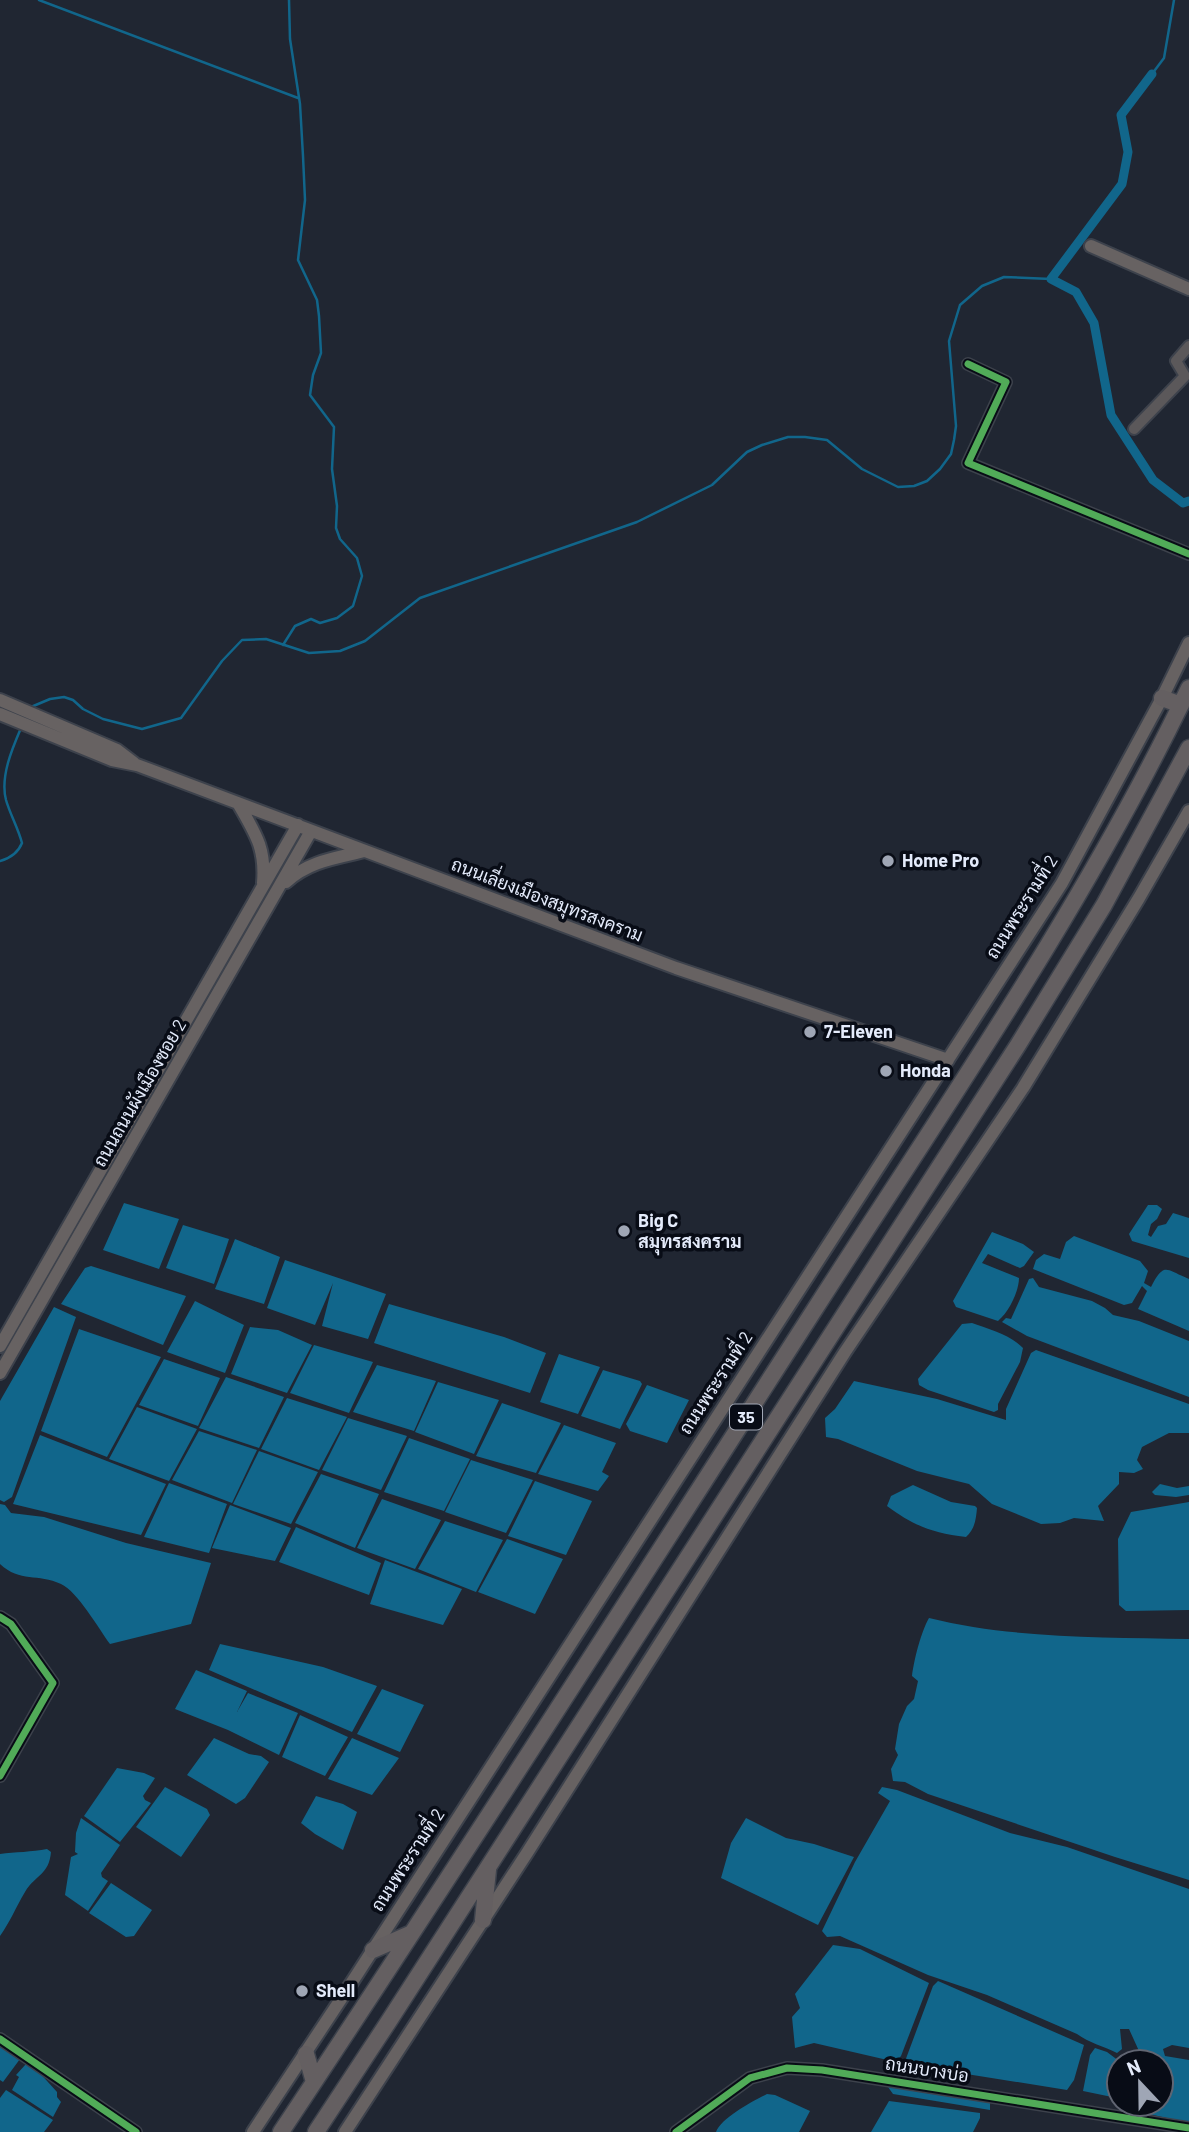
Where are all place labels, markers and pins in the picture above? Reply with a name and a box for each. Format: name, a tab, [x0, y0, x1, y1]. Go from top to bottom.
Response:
place label: Home Pro	[902, 849, 979, 871]
marker: Home Pro	[880, 853, 896, 869]
place label: 7-Eleven	[824, 1020, 893, 1042]
marker: 7-Eleven	[802, 1024, 818, 1040]
place label: Honda	[900, 1059, 951, 1081]
marker: Honda	[878, 1063, 894, 1079]
place label: Big C สมุทรสงคราม	[638, 1209, 742, 1256]
marker: Big C สมุทรสงคราม	[616, 1223, 632, 1239]
place label: Shell	[316, 1979, 355, 2001]
marker: Shell	[294, 1983, 310, 1999]

